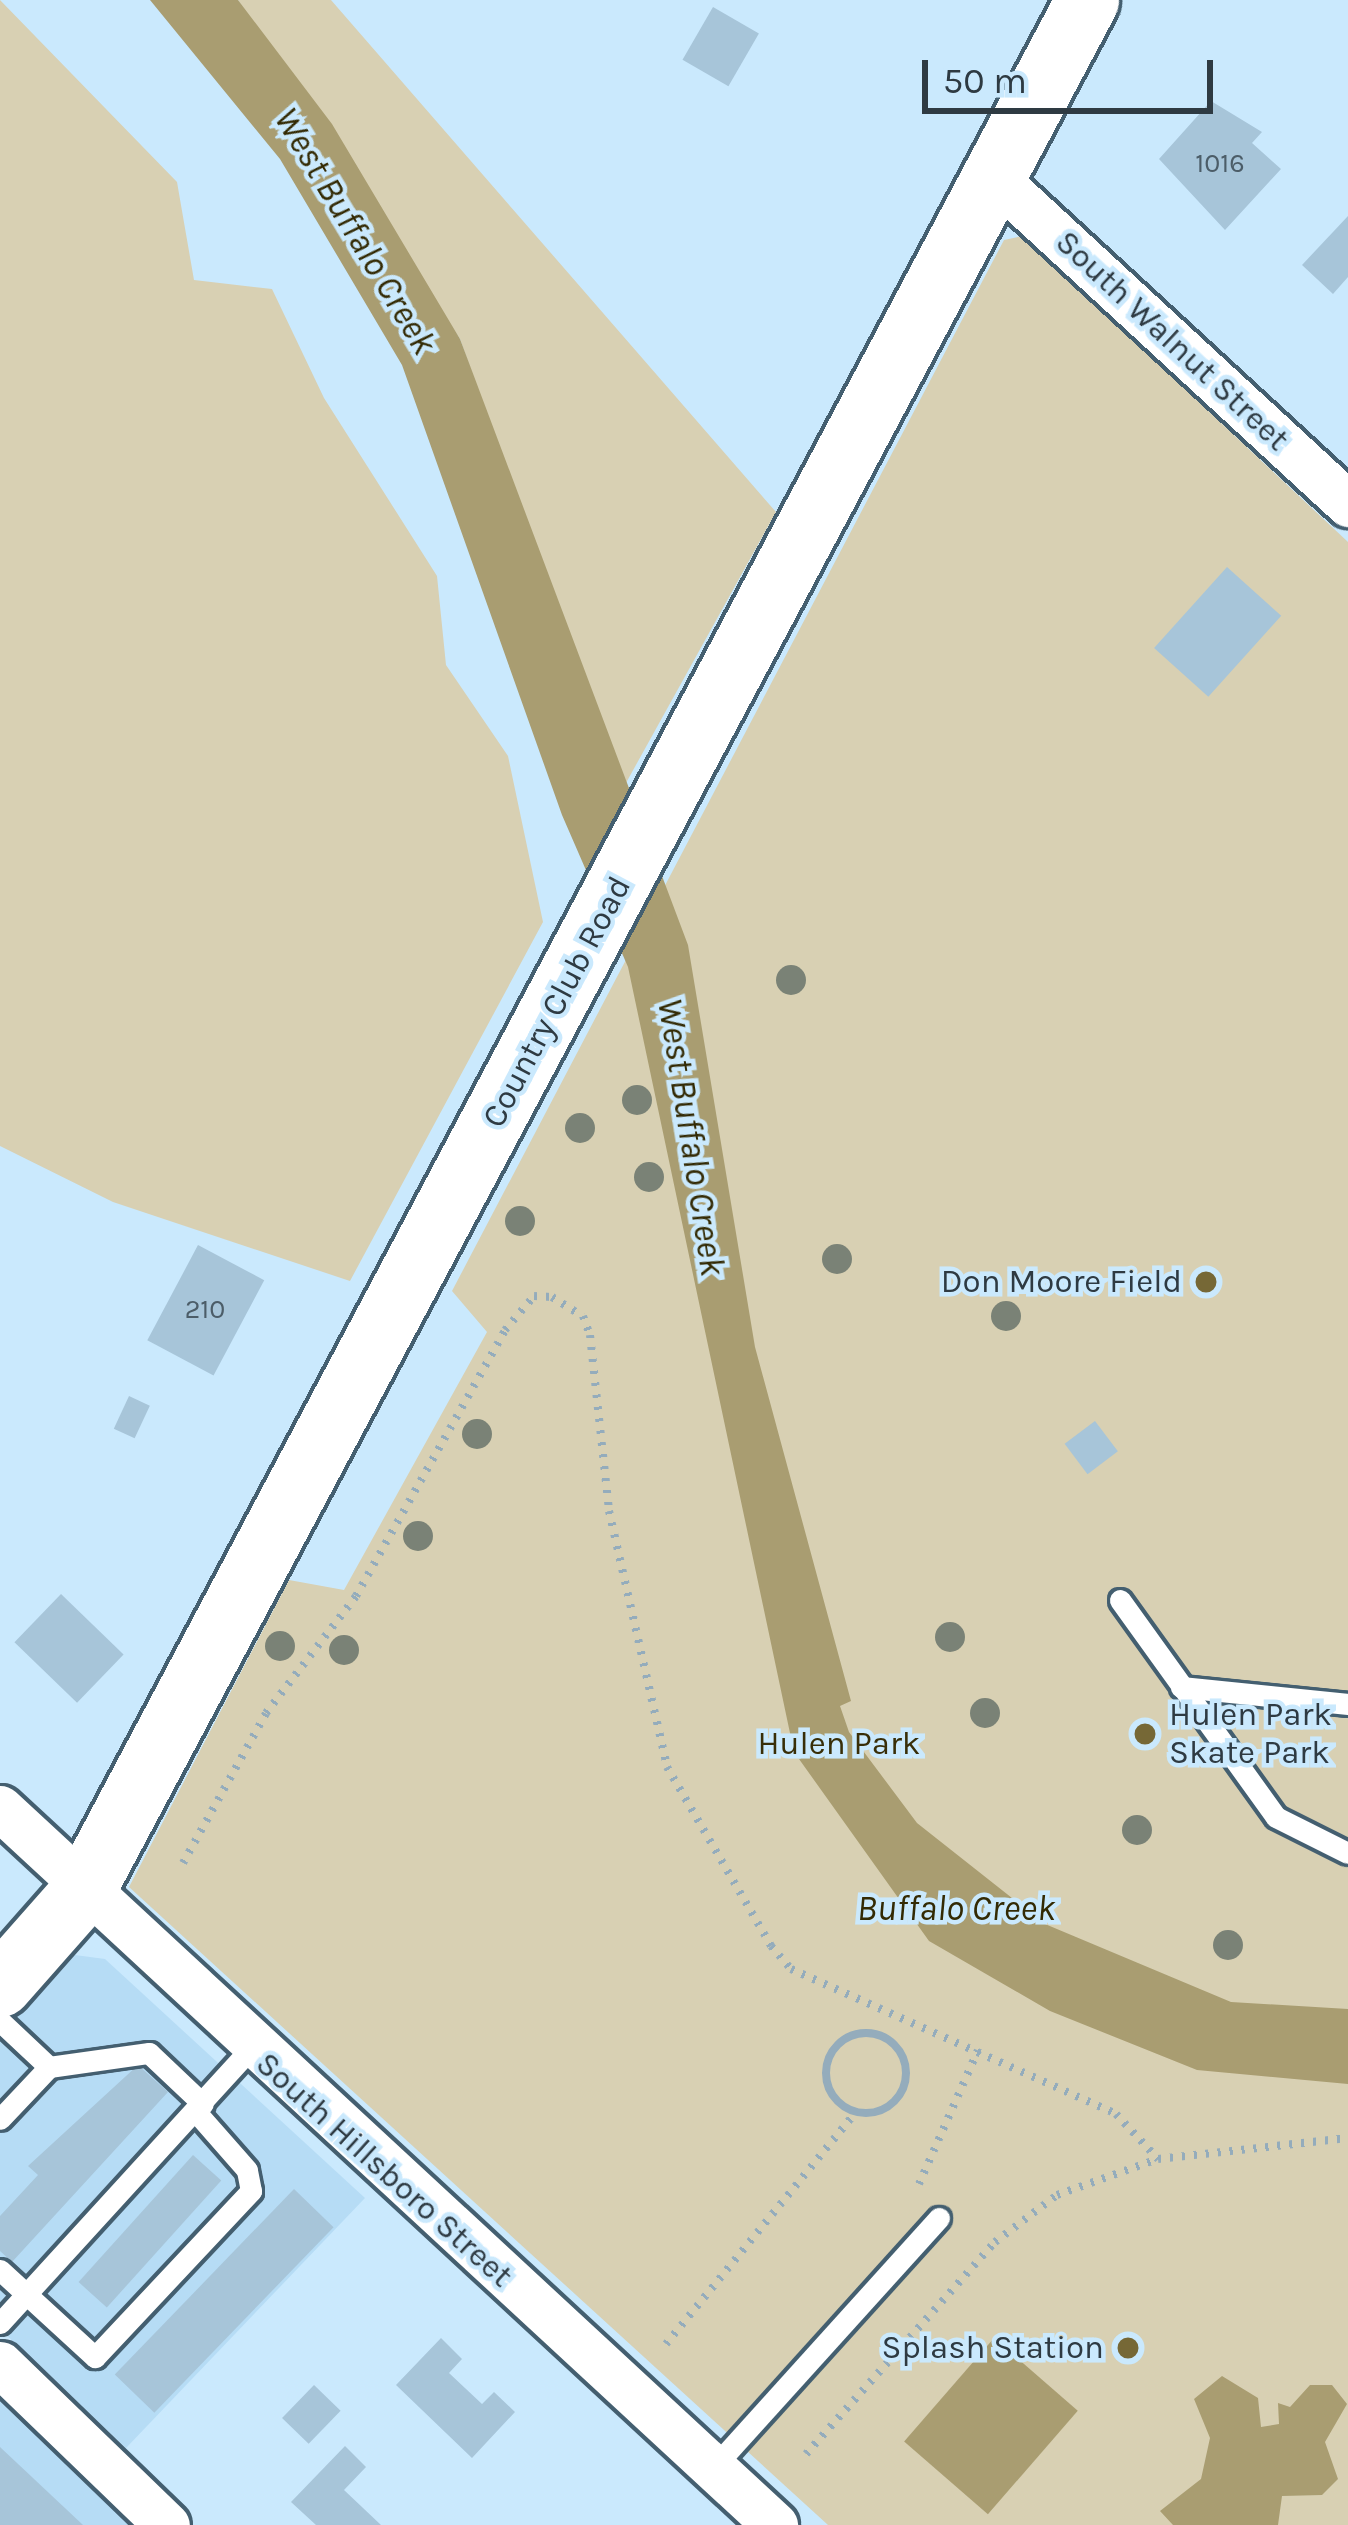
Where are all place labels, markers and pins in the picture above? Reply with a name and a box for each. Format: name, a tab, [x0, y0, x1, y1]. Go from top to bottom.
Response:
place label: Don Moore Field	[941, 1262, 1182, 1302]
marker: Don Moore Field	[1193, 1269, 1219, 1295]
place label: Hulen Park Skate Park	[1169, 1695, 1332, 1773]
marker: Hulen Park Skate Park	[1132, 1721, 1158, 1747]
place label: Splash Station	[882, 2328, 1104, 2368]
marker: Splash Station	[1115, 2335, 1141, 2361]

